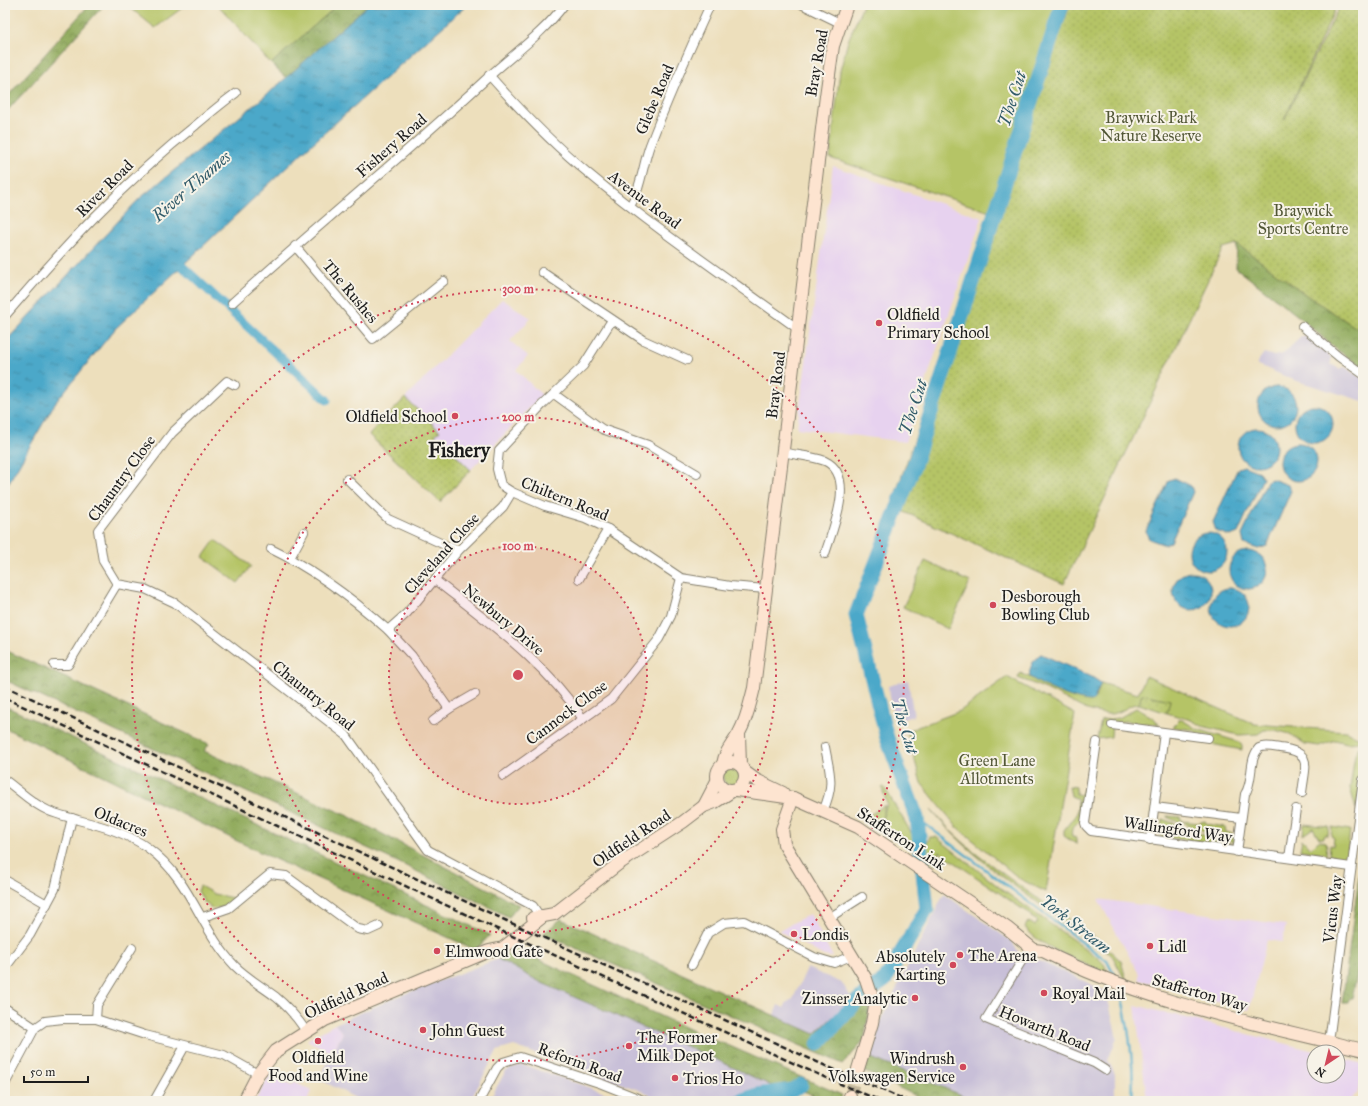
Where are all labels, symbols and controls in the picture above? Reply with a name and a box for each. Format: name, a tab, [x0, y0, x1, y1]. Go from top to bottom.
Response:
street label: Bray Road	[801, 28, 832, 98]
street label: Glebe Road	[631, 61, 678, 137]
water label: The Cut	[994, 67, 1032, 130]
park label: Braywick Park Nature Reserve	[1101, 108, 1202, 145]
street label: Fishery Road	[352, 110, 430, 181]
water label: River Thames	[147, 146, 236, 227]
street label: River Road	[72, 156, 137, 221]
street label: Avenue Road	[604, 165, 685, 233]
park label: Braywick Sports Centre	[1258, 201, 1349, 238]
street label: The Rushes	[319, 256, 383, 327]
text: 300 m	[502, 282, 535, 297]
place label: Oldfield Primary School	[887, 305, 990, 342]
marker: Oldfield Primary School	[874, 318, 884, 328]
street label: Bray Road	[762, 350, 789, 420]
water label: The Cut	[895, 375, 933, 438]
place label: Oldfield School	[345, 407, 448, 426]
text: 200 m	[502, 410, 535, 424]
marker: Oldfield School	[450, 411, 460, 421]
street label: Chauntry Close	[84, 431, 159, 525]
district label: Fishery	[428, 438, 492, 463]
street label: Chiltern Road	[518, 472, 611, 525]
street label: Cleveland Close	[400, 508, 483, 598]
text: 100 m	[502, 539, 535, 553]
street label: Newbury Drive	[459, 580, 549, 659]
place label: Desborough Bowling Club	[1001, 587, 1090, 625]
marker: Desborough Bowling Club	[988, 600, 998, 610]
street label: Chauntry Road	[269, 656, 359, 734]
centre of rings	[511, 668, 525, 682]
street label: Cannock Close	[522, 676, 611, 749]
water label: The Cut	[886, 696, 923, 758]
park label: Green Lane Allotments	[959, 751, 1036, 788]
street label: Oldacres	[91, 802, 151, 841]
street label: Stafferton Link	[854, 803, 950, 875]
street label: Oldfield Road	[589, 805, 674, 872]
street label: Wallingford Way	[1122, 812, 1234, 848]
street label: Vicus Way	[1319, 873, 1346, 945]
water label: York Stream	[1036, 890, 1116, 959]
place label: Londis	[802, 925, 849, 944]
marker: Londis	[789, 929, 799, 939]
place label: Lidl	[1158, 937, 1187, 956]
marker: Lidl	[1145, 941, 1155, 951]
place label: Elmwood Gate	[445, 942, 543, 961]
marker: Elmwood Gate	[432, 946, 442, 956]
place label: The Arena	[968, 946, 1037, 965]
place label: Absolutely Karting	[875, 947, 946, 985]
marker: The Arena	[955, 950, 965, 960]
marker: Absolutely Karting	[948, 960, 958, 970]
street label: Oldfield Road	[301, 968, 391, 1023]
street label: Stafferton Way	[1150, 970, 1250, 1015]
place label: Royal Mail	[1052, 984, 1126, 1003]
marker: Royal Mail	[1039, 988, 1049, 998]
place label: Zinsser Analytic	[802, 989, 907, 1008]
marker: Zinsser Analytic	[910, 993, 920, 1003]
street label: Howarth Road	[996, 1001, 1093, 1055]
place label: John Guest	[429, 1021, 505, 1041]
marker: John Guest	[418, 1025, 428, 1035]
place label: The Former Milk Depot	[637, 1028, 717, 1065]
marker: Oldfield Food and Wine	[313, 1036, 323, 1046]
street label: Reform Road	[535, 1038, 625, 1086]
marker: The Former Milk Depot	[624, 1041, 634, 1051]
north arrow	[1306, 1044, 1346, 1084]
place label: Oldfield Food and Wine	[268, 1048, 368, 1085]
place label: Windrush Volkswagen Service	[827, 1049, 955, 1087]
scale bar	[24, 1058, 88, 1084]
marker: Windrush Volkswagen Service	[958, 1062, 968, 1072]
text: N	[1312, 1063, 1328, 1080]
text: 50 m	[30, 1065, 55, 1079]
place label: Trios Ho	[683, 1069, 743, 1088]
marker: Trios Ho	[670, 1073, 680, 1083]

